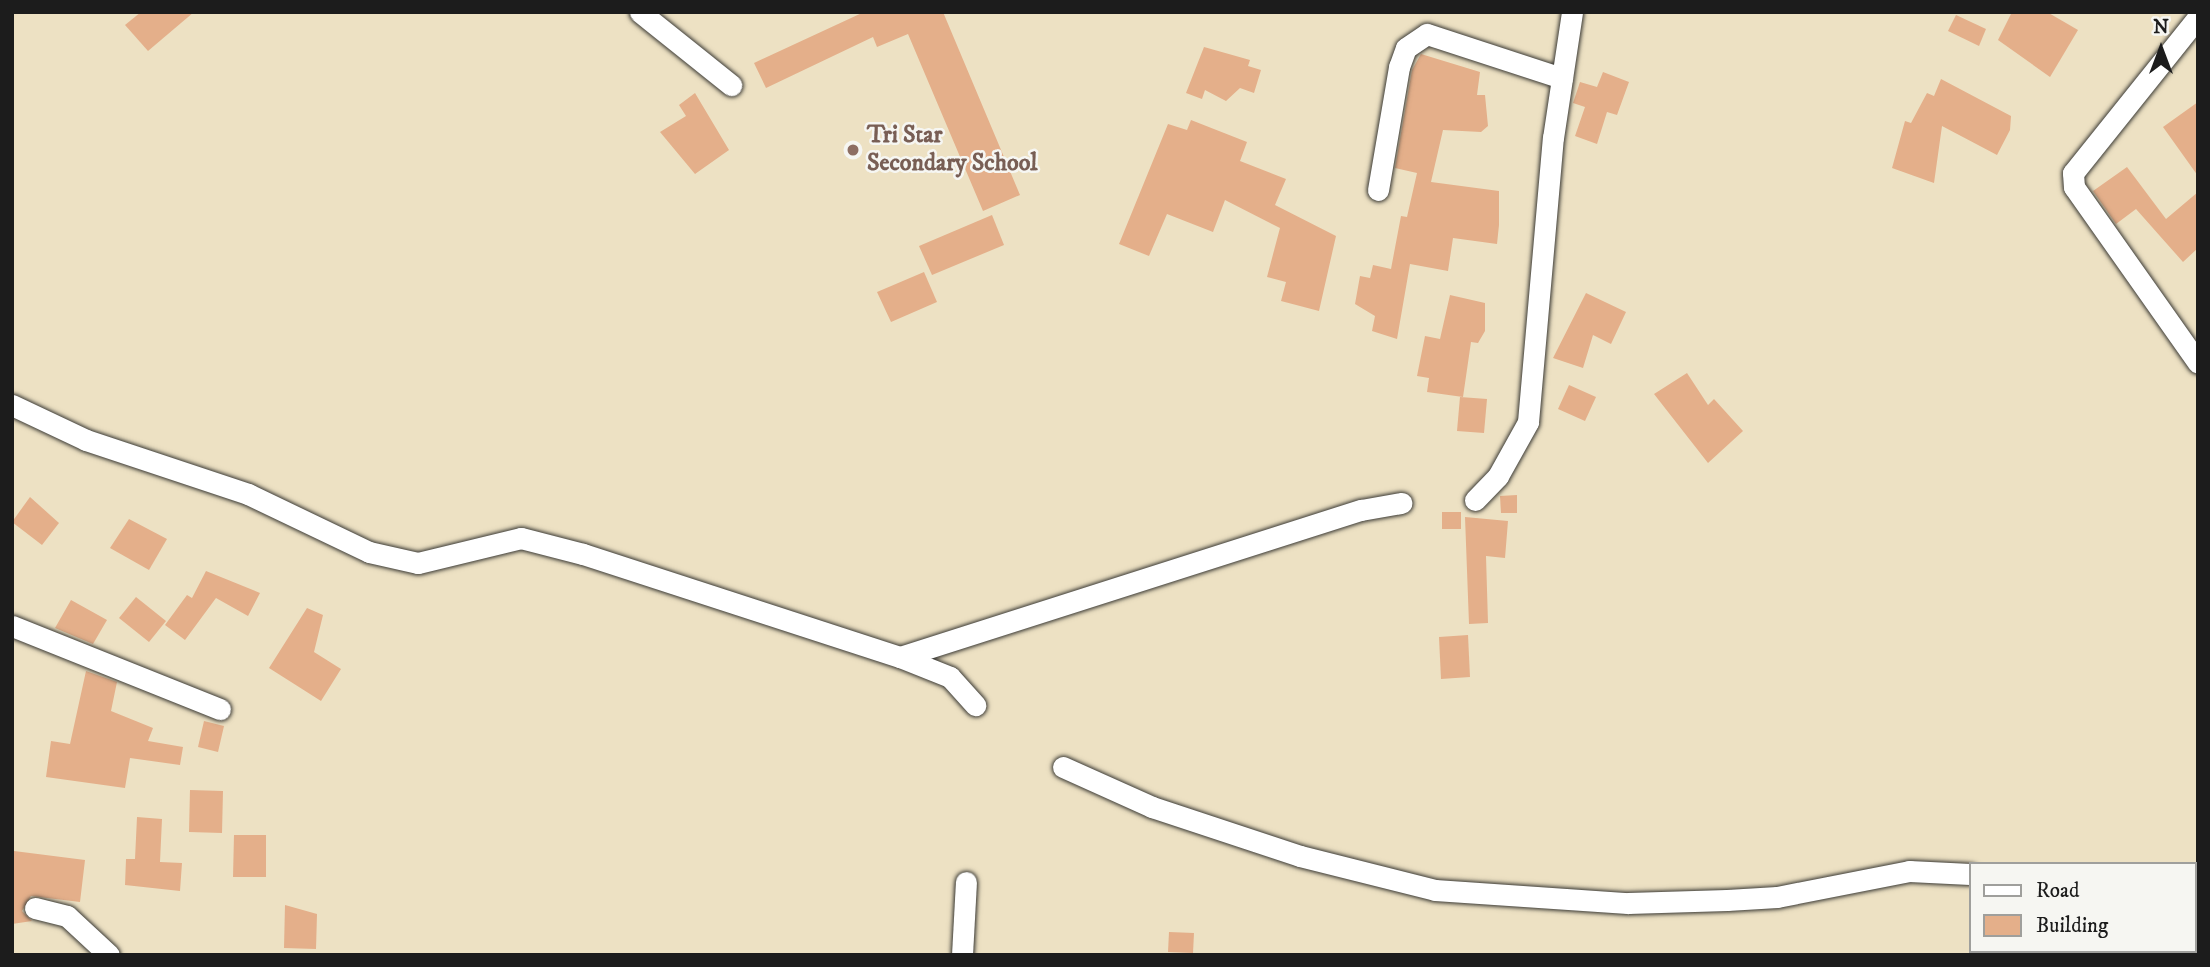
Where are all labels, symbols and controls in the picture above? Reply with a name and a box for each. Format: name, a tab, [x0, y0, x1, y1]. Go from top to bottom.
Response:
north arrow	[2126, 14, 2196, 84]
text: N	[2153, 16, 2169, 39]
place label: Tri Star Secondary School	[867, 122, 1038, 178]
marker: Tri Star Secondary School	[845, 142, 861, 158]
legend	[1968, 862, 2196, 953]
text: Road	[2036, 878, 2080, 904]
text: Building	[2036, 913, 2108, 939]

